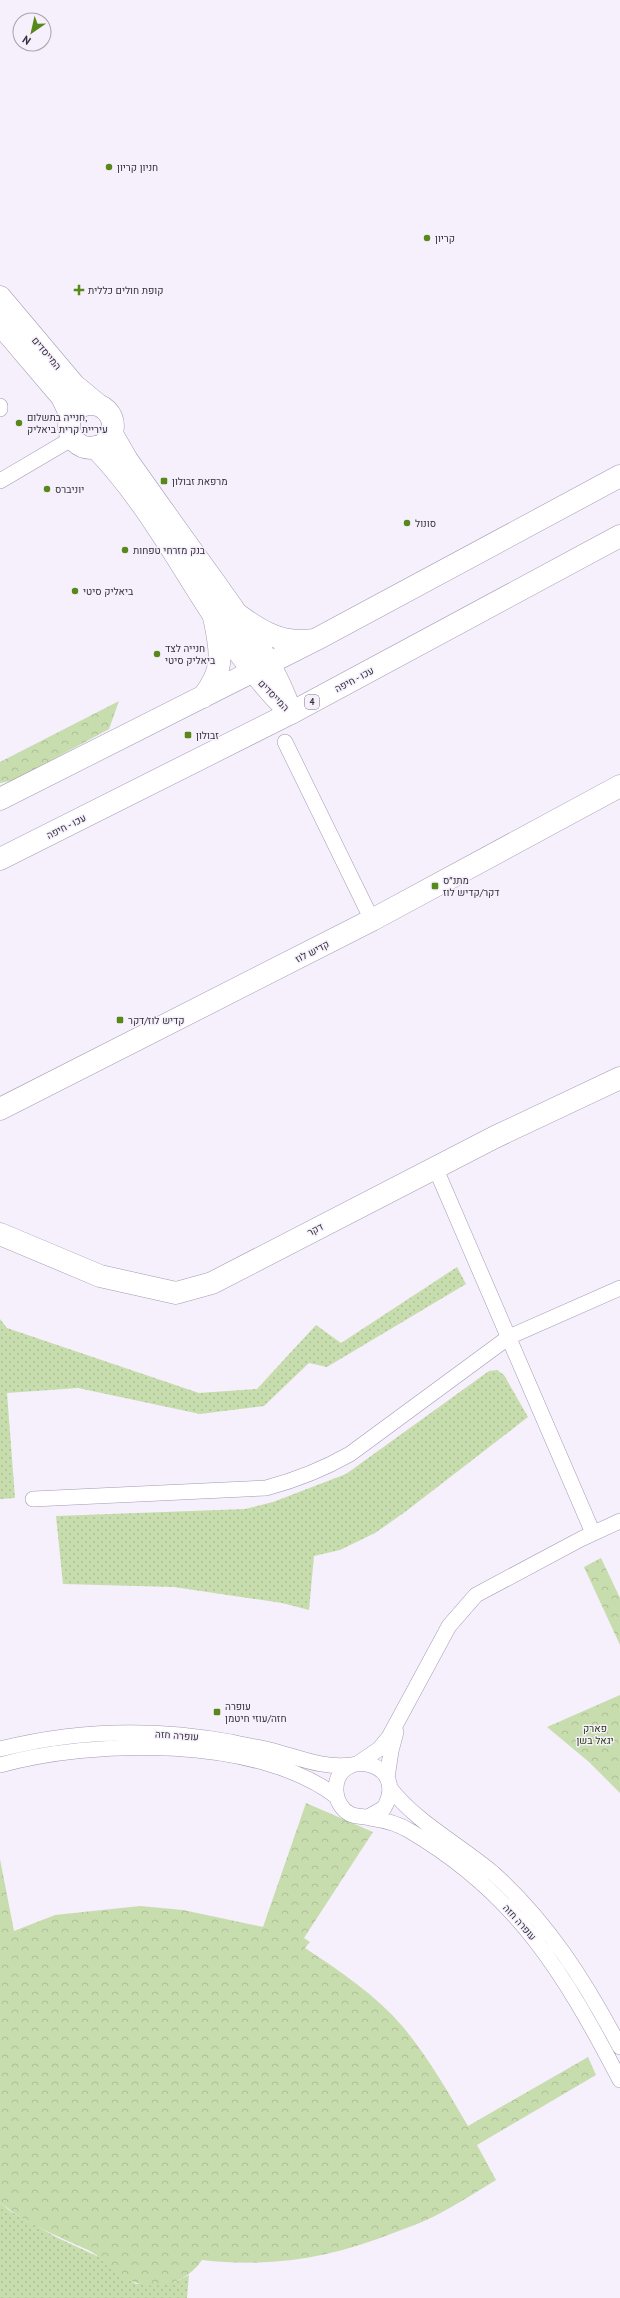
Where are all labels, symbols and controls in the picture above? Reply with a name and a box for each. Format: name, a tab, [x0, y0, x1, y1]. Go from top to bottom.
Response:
north arrow	[12, 12, 52, 52]
text: N	[19, 32, 33, 48]
place label: חניון קריון	[117, 161, 158, 174]
marker: חניון קריון	[104, 162, 114, 172]
place label: קריון	[435, 232, 455, 245]
marker: קריון	[422, 233, 432, 243]
marker: קופת חולים כללית	[73, 284, 85, 296]
place label: קופת חולים כללית	[88, 284, 163, 297]
street label: המייסדים	[29, 334, 64, 373]
place label: חנייה בתשלום, עיריית קרית ביאליק	[27, 411, 108, 436]
marker: חנייה בתשלום, עיריית קרית ביאליק	[14, 418, 24, 428]
place label: מרפאת זבולון	[172, 475, 228, 488]
marker: מרפאת זבולון	[159, 476, 169, 486]
place label: יוניברס	[55, 483, 84, 496]
marker: יוניברס	[42, 484, 52, 494]
place label: סונול	[415, 517, 436, 530]
marker: סונול	[402, 518, 412, 528]
place label: בנק מזרחי טפחות	[133, 544, 206, 557]
marker: בנק מזרחי טפחות	[120, 545, 130, 555]
place label: ביאליק סיטי	[83, 585, 134, 598]
marker: ביאליק סיטי	[70, 586, 80, 596]
place label: חנייה לצד ביאליק סיטי	[165, 642, 216, 667]
marker: חנייה לצד ביאליק סיטי	[152, 649, 162, 659]
street label: עכו - חיפה	[332, 664, 376, 695]
street label: המייסדים	[255, 677, 292, 714]
road number: 4	[305, 695, 319, 709]
place label: זבולון	[196, 729, 219, 742]
marker: זבולון	[183, 730, 193, 740]
street label: עכו - חיפה	[44, 811, 88, 842]
place label: מתנ״ס דקר/קדיש לוז	[443, 874, 500, 899]
marker: מתנ״ס דקר/קדיש לוז	[430, 881, 440, 891]
street label: קדיש לוז	[293, 937, 332, 966]
place label: קדיש לוז/דקר	[128, 1014, 185, 1027]
marker: קדיש לוז/דקר	[115, 1015, 125, 1025]
street label: דקר	[305, 1220, 326, 1239]
place label: עופרה חזה/עוזי חיטמן	[225, 1700, 286, 1725]
marker: עופרה חזה/עוזי חיטמן	[212, 1707, 222, 1717]
park label: פארק יגאל בשן	[576, 1722, 614, 1747]
street label: עופרה חזה	[155, 1727, 199, 1744]
street label: עופרה חזה	[500, 1902, 539, 1943]

